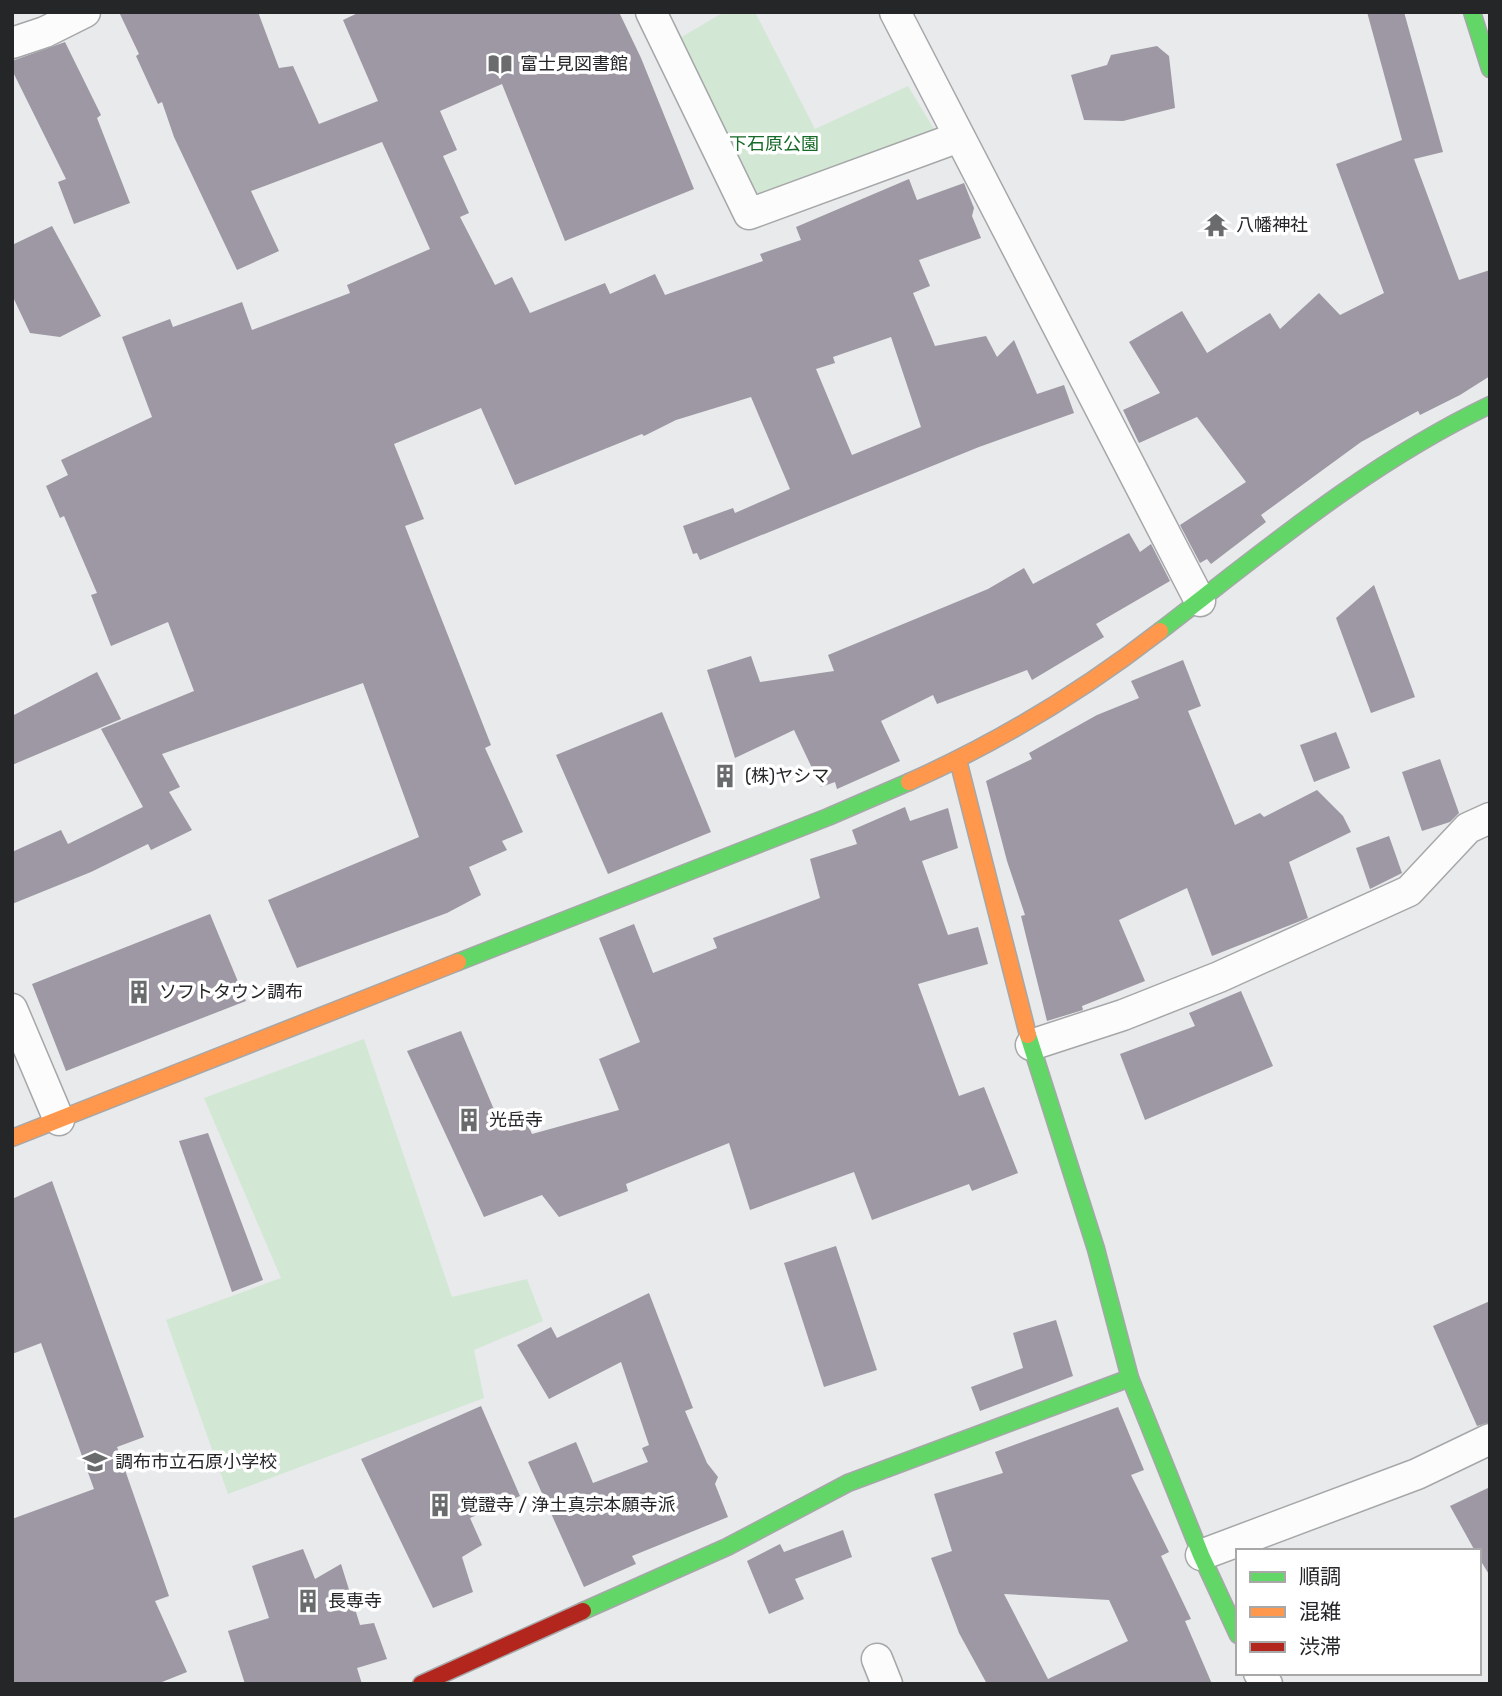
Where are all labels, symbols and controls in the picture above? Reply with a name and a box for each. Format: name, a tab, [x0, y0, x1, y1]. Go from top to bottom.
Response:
library icon: 富士見図書館	[486, 50, 514, 78]
place label: 富士見図書館	[520, 53, 628, 75]
park label: 下石原公園	[729, 133, 819, 155]
temple icon: 八幡神社	[1202, 211, 1230, 239]
place label: 八幡神社	[1236, 214, 1308, 236]
building icon: (株)ヤシマ	[711, 762, 739, 790]
place label: (株)ヤシマ	[745, 765, 829, 787]
building icon: ソフトタウン調布	[125, 978, 153, 1006]
place label: ソフトタウン調布	[159, 981, 303, 1003]
building icon: 光岳寺	[455, 1106, 483, 1134]
place label: 光岳寺	[489, 1109, 543, 1131]
school or university icon: 調布市立石原小学校	[81, 1448, 109, 1476]
place label: 調布市立石原小学校	[115, 1451, 277, 1473]
building icon: 覚證寺 / 浄土真宗本願寺派	[426, 1491, 454, 1519]
place label: 覚證寺 / 浄土真宗本願寺派	[460, 1494, 676, 1516]
legend	[1236, 1549, 1481, 1675]
text: 順調	[1299, 1564, 1341, 1589]
building icon: 長専寺	[294, 1587, 322, 1615]
place label: 長専寺	[328, 1590, 382, 1612]
text: 混雑	[1299, 1599, 1341, 1624]
text: 渋滞	[1299, 1634, 1341, 1659]

